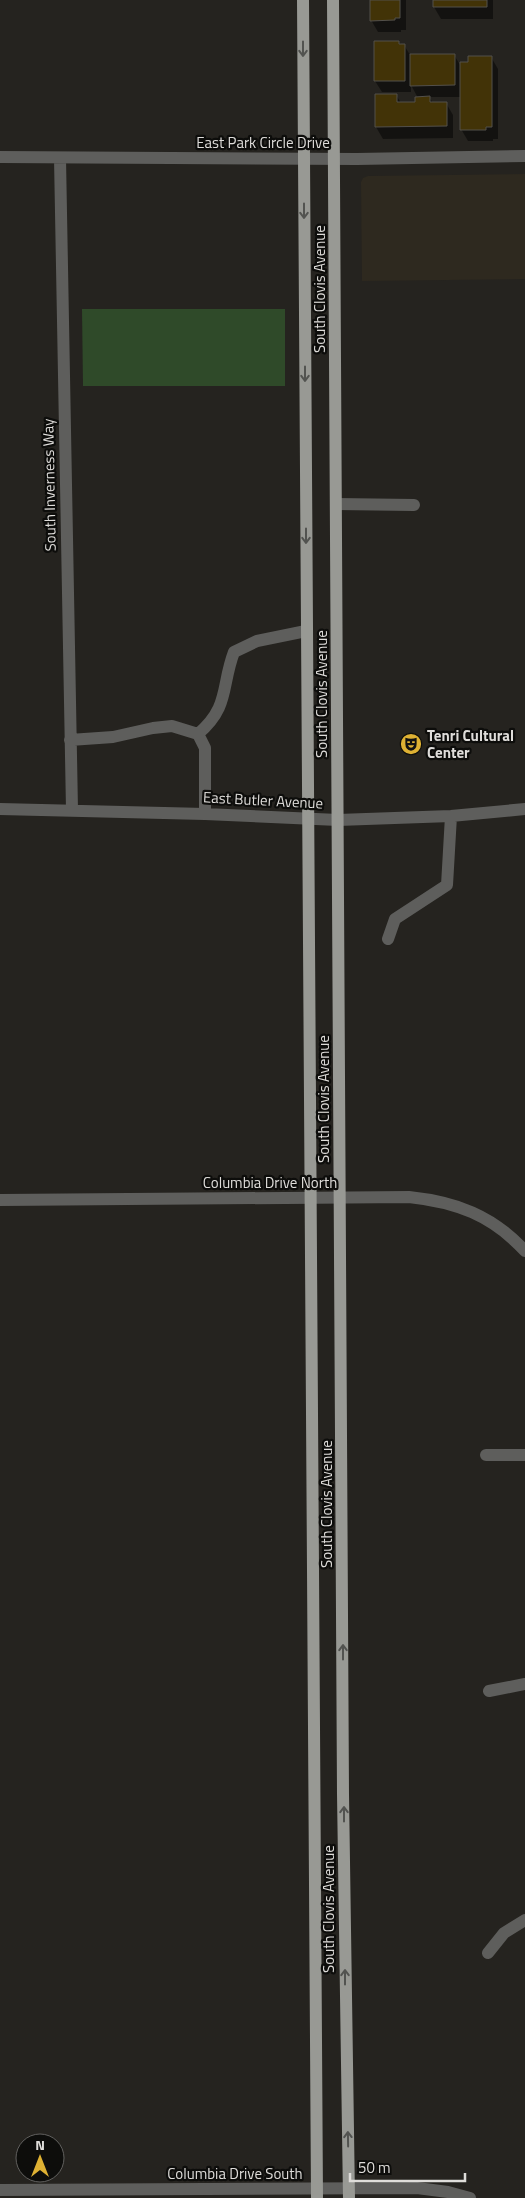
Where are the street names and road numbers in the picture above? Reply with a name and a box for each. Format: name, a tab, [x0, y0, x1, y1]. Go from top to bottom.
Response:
street label: East Park Circle Drive	[196, 131, 330, 154]
street label: South Clovis Avenue	[308, 225, 331, 353]
street label: South Inverness Way	[36, 418, 62, 552]
street label: South Clovis Avenue	[310, 630, 333, 758]
street label: East Butler Avenue	[202, 785, 324, 815]
street label: South Clovis Avenue	[312, 1035, 335, 1163]
street label: Columbia Drive North	[203, 1171, 337, 1194]
street label: South Clovis Avenue	[315, 1440, 338, 1568]
street label: South Clovis Avenue	[317, 1845, 340, 1973]
street label: Columbia Drive South	[167, 2162, 303, 2185]

